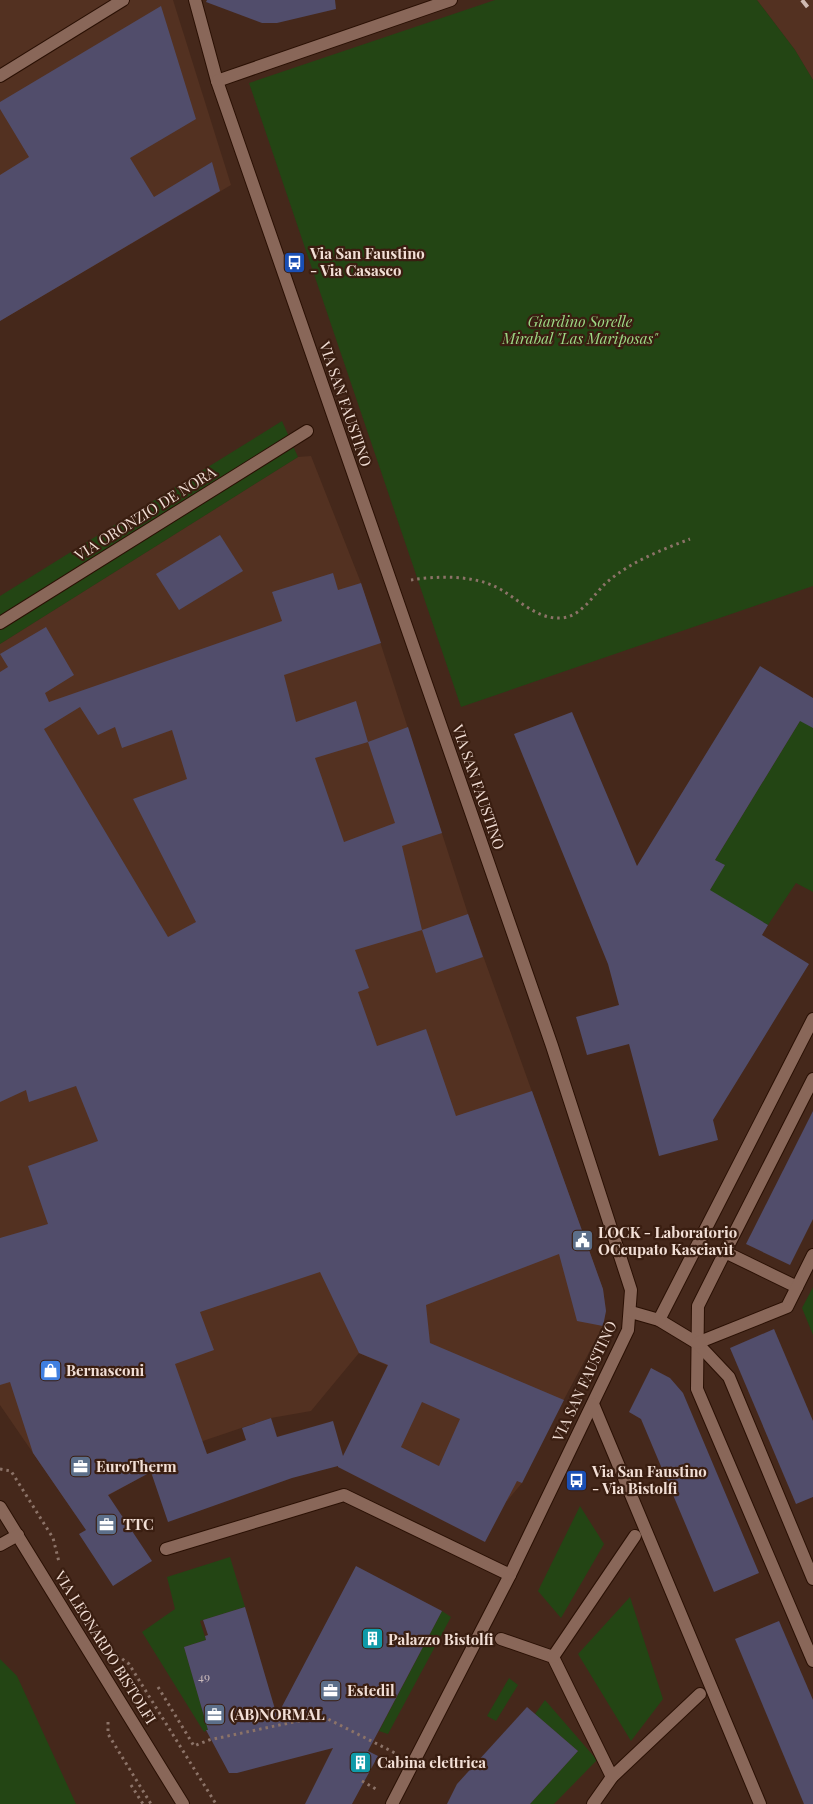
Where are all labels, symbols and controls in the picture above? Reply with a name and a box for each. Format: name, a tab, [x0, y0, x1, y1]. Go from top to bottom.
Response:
place label: Via San Faustino - Via Casasco	[309, 243, 425, 280]
bus stop icon: Via San Faustino - Via Casasco	[282, 250, 306, 274]
park label: Giardino Sorelle Mirabal "Las Mariposas"	[501, 311, 659, 348]
street label: VIA SAN FAUSTINO	[315, 338, 377, 469]
street label: VIA ORONZIO DE NORA	[70, 461, 220, 565]
street label: VIA SAN FAUSTINO	[448, 721, 510, 852]
place label: LOCK - Laboratorio OCcupato Kasciavìt	[598, 1222, 737, 1259]
public building icon: LOCK - Laboratorio OCcupato Kasciavìt	[570, 1229, 594, 1253]
street label: VIA SAN FAUSTINO	[547, 1317, 621, 1445]
shop icon: Bernasconi	[38, 1358, 62, 1382]
place label: Bernasconi	[66, 1360, 145, 1380]
office icon: EuroTherm	[68, 1454, 92, 1478]
place label: EuroTherm	[96, 1456, 177, 1476]
place label: Via San Faustino - Via Bistolfi	[591, 1461, 707, 1498]
bus stop icon: Via San Faustino - Via Bistolfi	[564, 1468, 588, 1492]
office icon: TTC	[95, 1512, 119, 1536]
place label: TTC	[123, 1514, 154, 1534]
street label: VIA LEONARDO BISTOLFI	[50, 1566, 161, 1727]
building icon: Palazzo Bistolfi	[360, 1627, 384, 1651]
place label: Palazzo Bistolfi	[388, 1629, 494, 1649]
house number: 49	[198, 1668, 210, 1684]
office icon: Estedil	[319, 1678, 343, 1702]
place label: Estedil	[347, 1680, 395, 1700]
office icon: (AB)NORMAL	[202, 1702, 226, 1726]
place label: (AB)NORMAL	[230, 1704, 325, 1724]
building icon: Cabina elettrica	[349, 1750, 373, 1774]
place label: Cabina elettrica	[377, 1752, 486, 1772]

